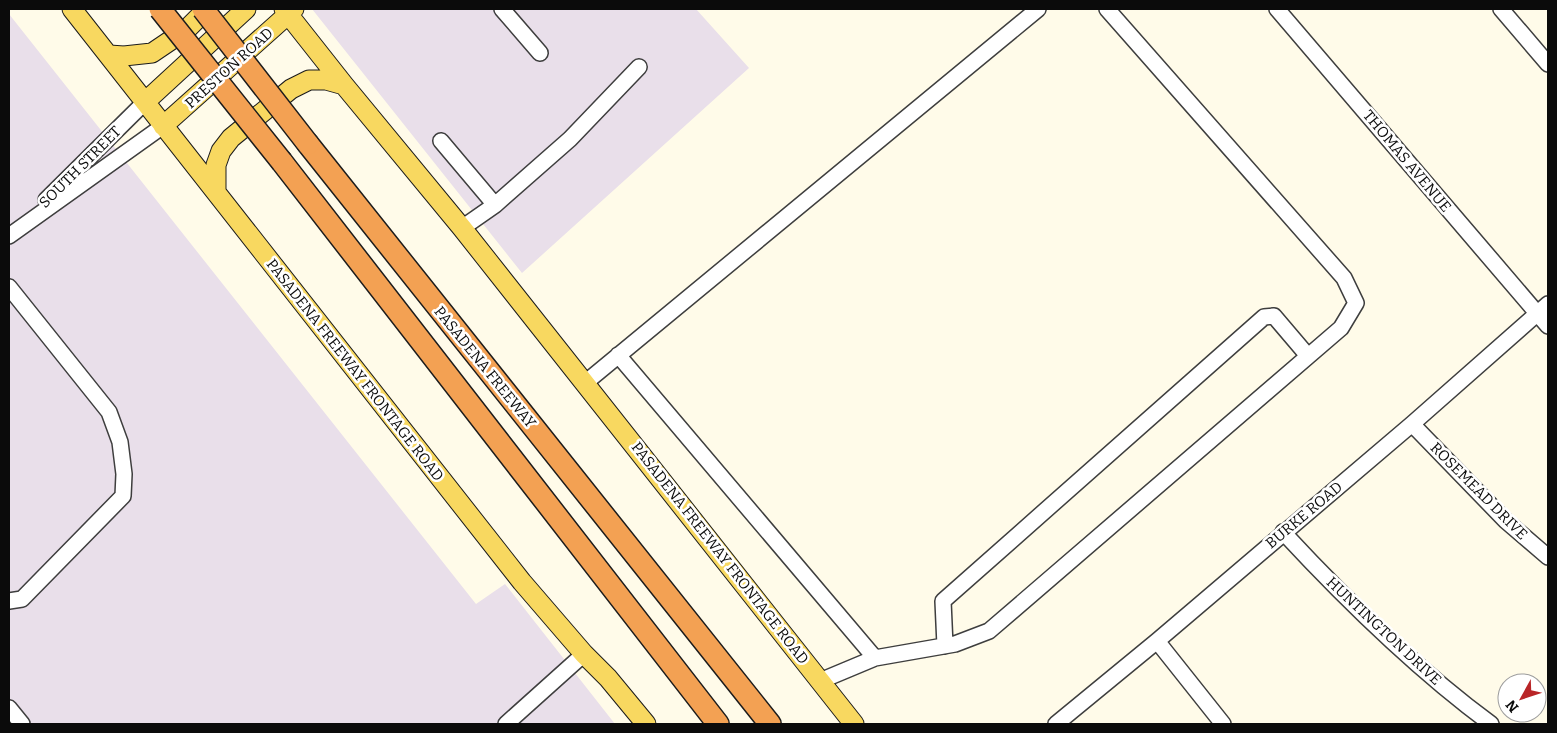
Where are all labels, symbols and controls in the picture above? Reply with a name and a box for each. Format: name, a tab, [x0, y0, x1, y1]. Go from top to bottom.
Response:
street label: PRESTON ROAD	[181, 24, 277, 112]
street label: THOMAS AVENUE	[1359, 106, 1455, 216]
street label: SOUTH STREET	[35, 122, 125, 212]
street label: PASADENA FREEWAY FRONTAGE ROAD	[263, 255, 447, 485]
street label: PASADENA FREEWAY	[430, 303, 540, 432]
street label: PASADENA FREEWAY FRONTAGE ROAD	[628, 438, 812, 668]
street label: ROSEMEAD DRIVE	[1427, 439, 1531, 543]
street label: BURKE ROAD	[1262, 478, 1346, 552]
street label: HUNTINGTON DRIVE	[1323, 573, 1445, 689]
north arrow	[1497, 673, 1547, 723]
text: N	[1502, 696, 1522, 716]

